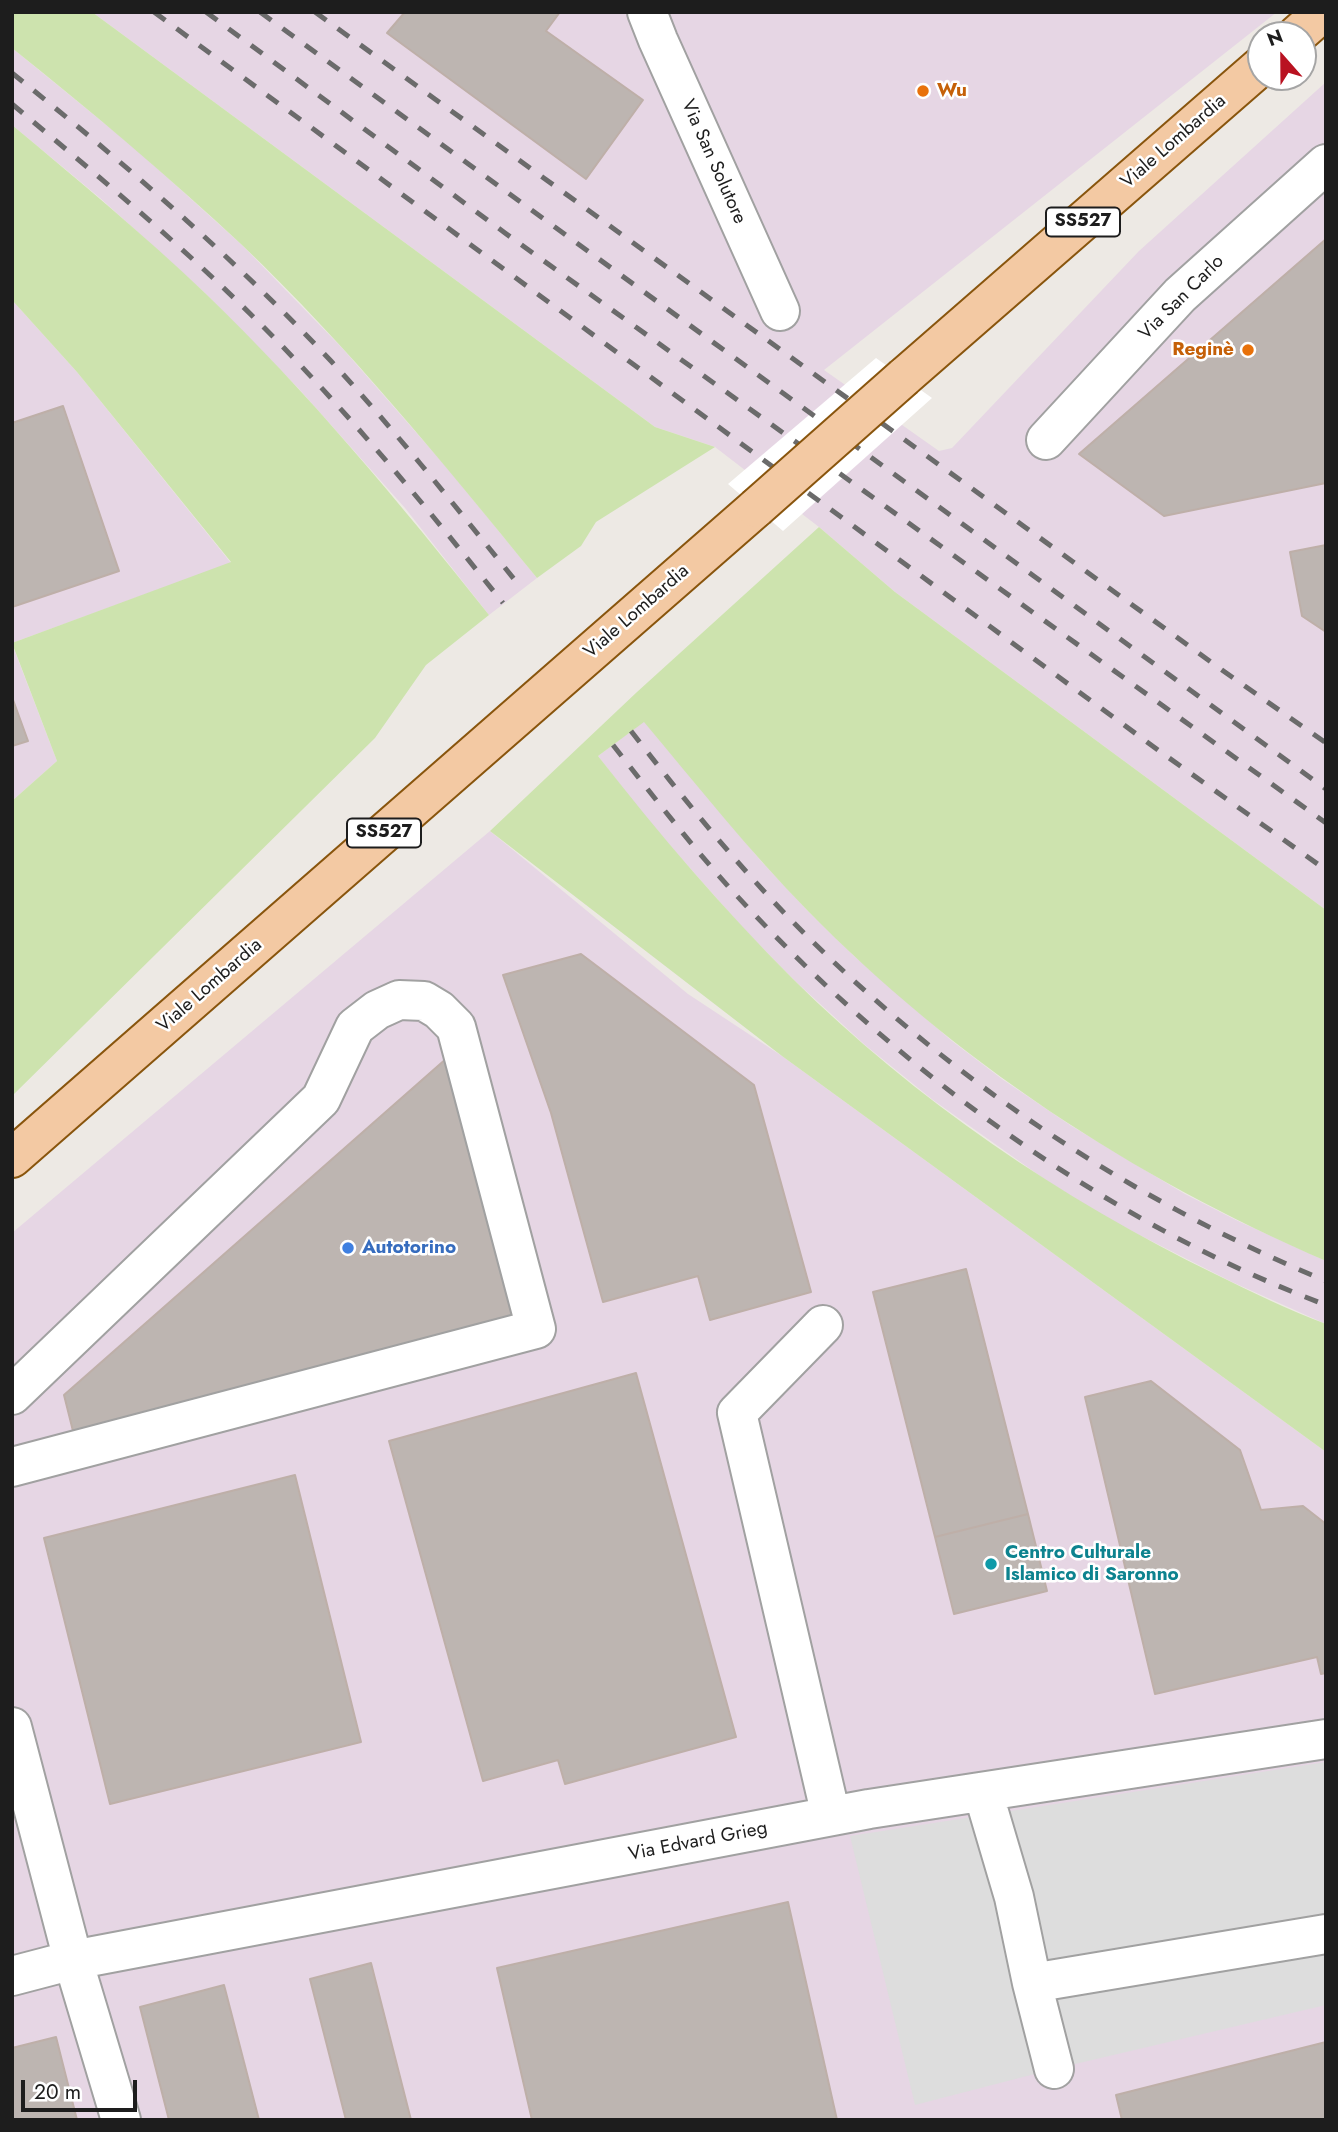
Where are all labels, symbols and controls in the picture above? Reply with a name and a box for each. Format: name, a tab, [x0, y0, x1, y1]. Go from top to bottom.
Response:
north arrow	[1247, 21, 1317, 91]
text: N	[1263, 22, 1287, 53]
place label: Wu	[937, 80, 967, 102]
marker: Wu	[915, 83, 931, 99]
street label: Viale Lombardia	[1117, 90, 1231, 194]
street label: Via San Solutore	[675, 96, 751, 228]
road number: SS527	[1046, 208, 1120, 236]
street label: Via San Carlo	[1135, 251, 1229, 345]
place label: Reginè	[1172, 339, 1234, 361]
marker: Reginè	[1240, 342, 1256, 358]
street label: Viale Lombardia	[580, 560, 694, 664]
road number: SS527	[347, 818, 421, 848]
street label: Viale Lombardia	[153, 934, 267, 1038]
place label: Autotorino	[362, 1237, 456, 1259]
marker: Autotorino	[340, 1240, 356, 1256]
place label: Centro Culturale Islamico di Saronno	[1005, 1542, 1179, 1586]
marker: Centro Culturale Islamico di Saronno	[983, 1556, 999, 1572]
street label: Via Edvard Grieg	[627, 1817, 769, 1867]
scale bar	[24, 2066, 140, 2110]
text: 20 m	[34, 2077, 81, 2107]

